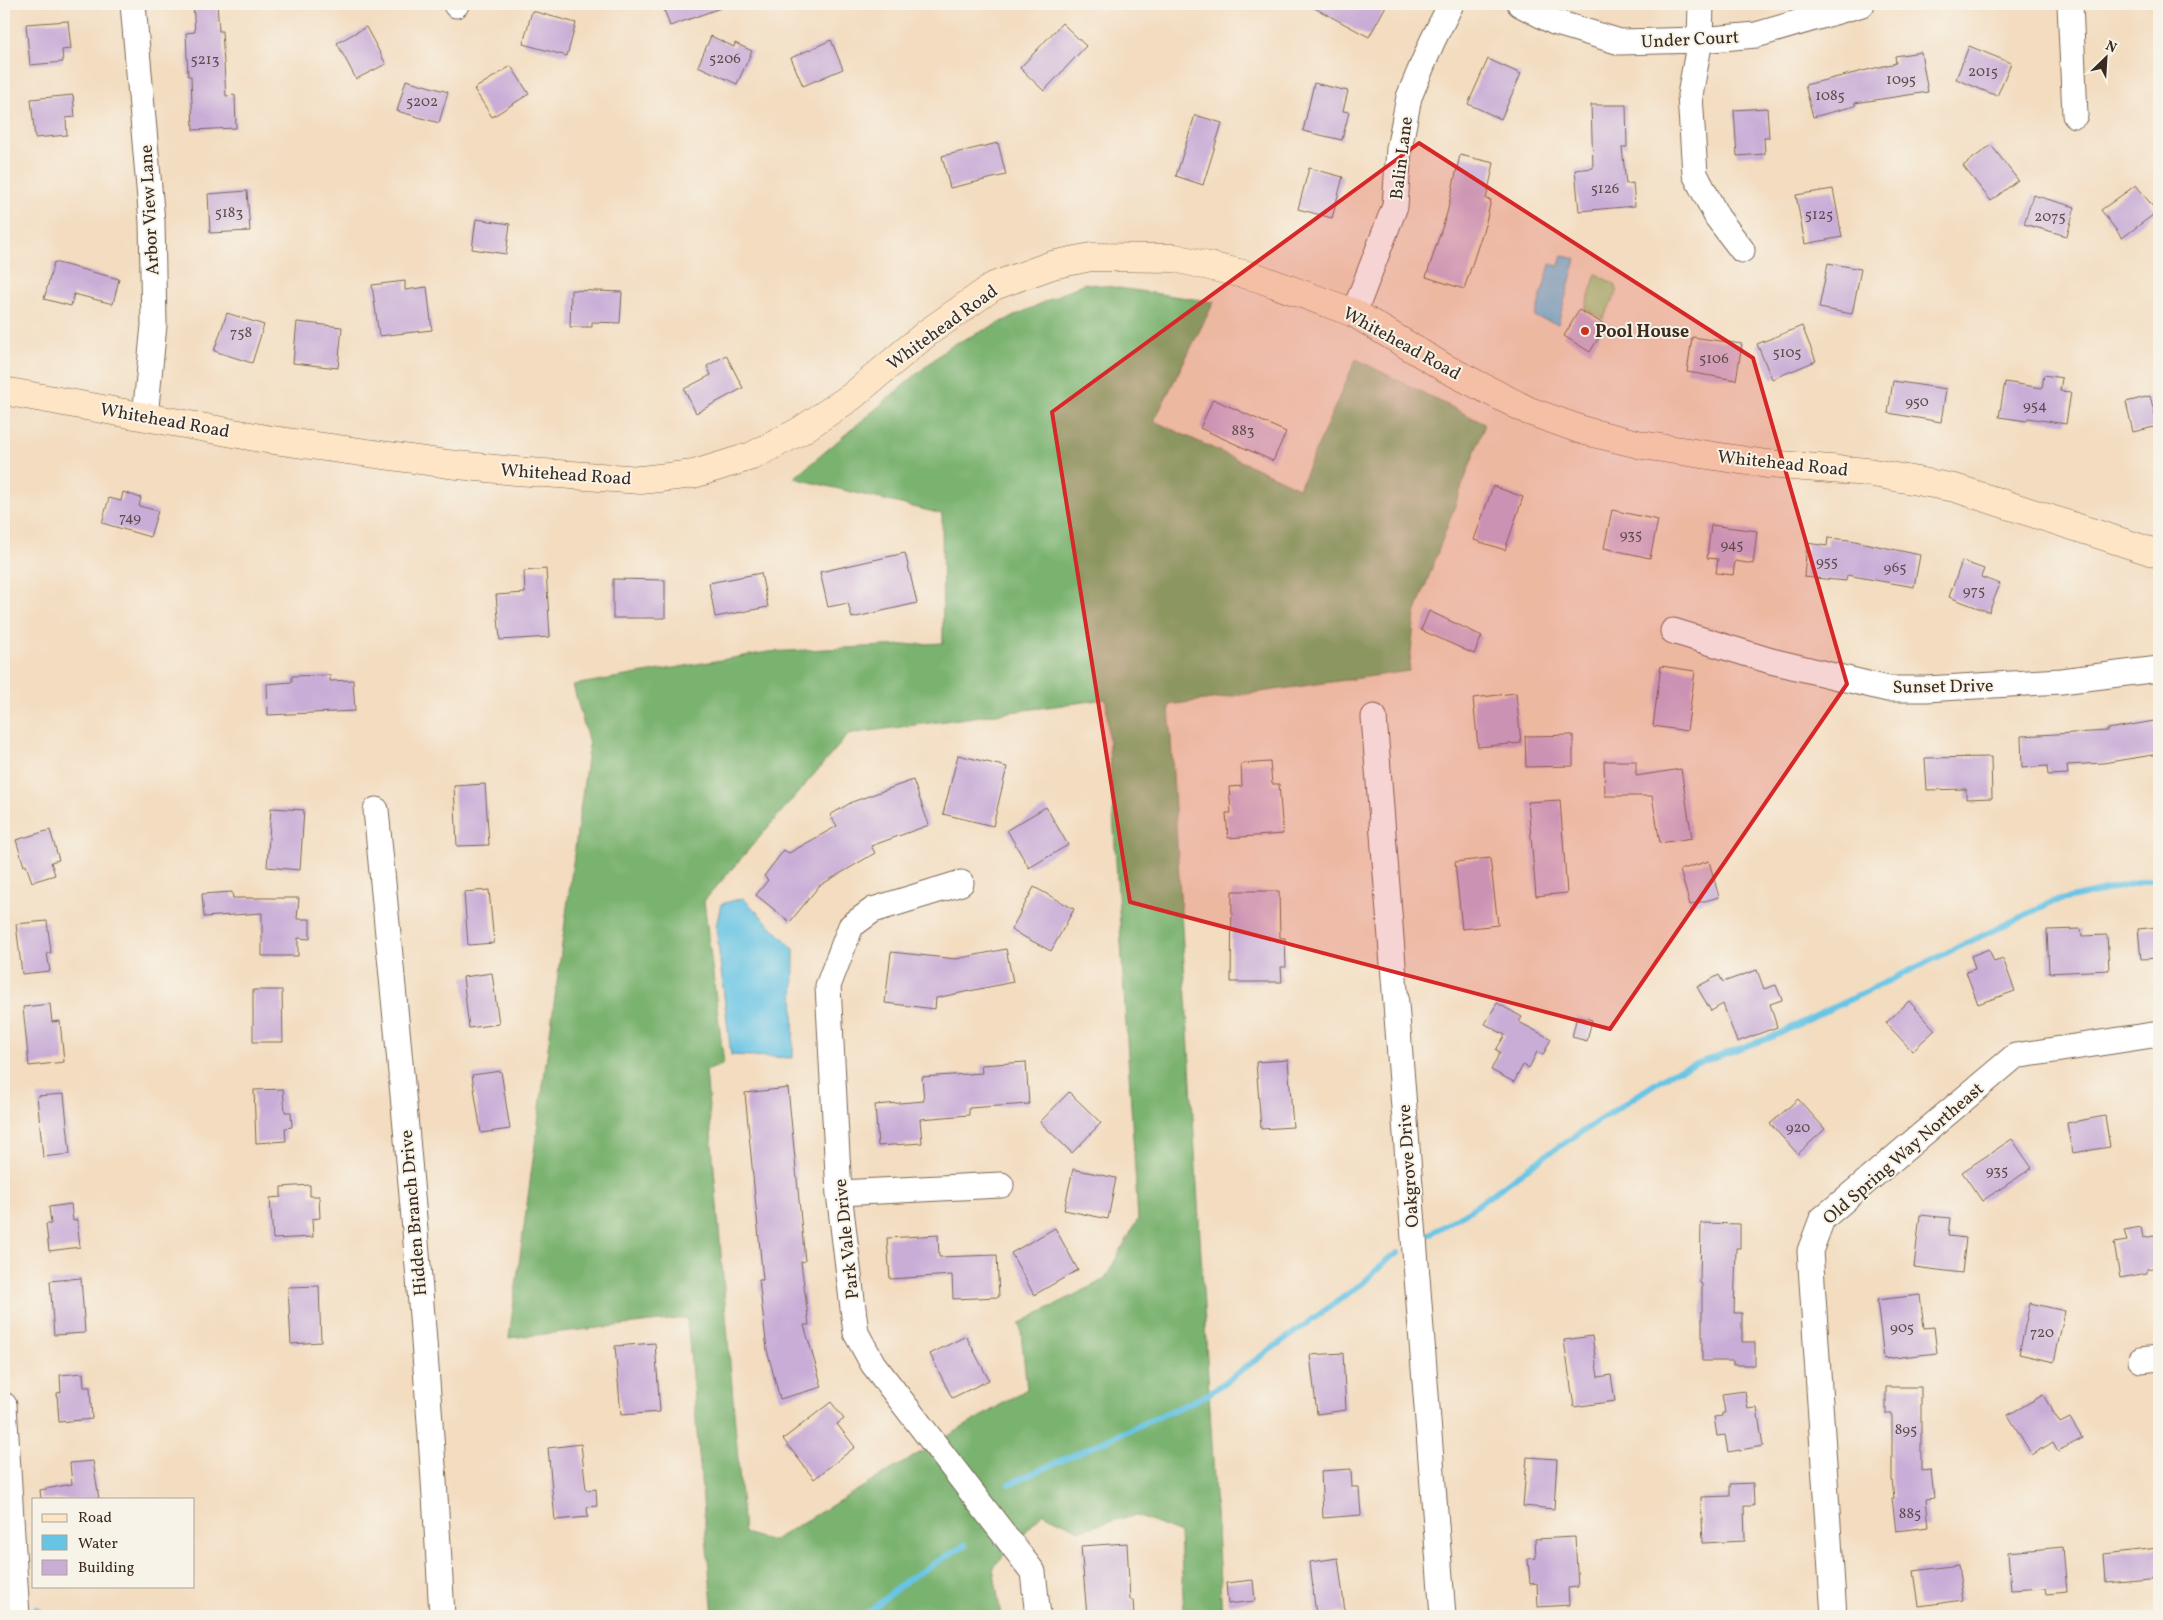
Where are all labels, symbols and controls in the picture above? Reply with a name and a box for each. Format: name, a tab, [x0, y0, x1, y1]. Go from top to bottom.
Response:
street label: Under Court	[1640, 25, 1740, 56]
north arrow	[2080, 32, 2130, 82]
text: N	[2102, 37, 2119, 58]
house number: 5206	[709, 49, 741, 70]
house number: 5213	[191, 50, 219, 71]
house number: 2015	[1968, 62, 1998, 83]
house number: 1095	[1886, 70, 1916, 91]
house number: 1085	[1815, 86, 1845, 107]
house number: 5202	[406, 92, 438, 113]
street label: Balin Lane	[1385, 115, 1420, 201]
street label: Arbor View Lane	[135, 144, 166, 276]
house number: 5126	[1591, 179, 1619, 200]
house number: 5183	[215, 203, 243, 224]
house number: 5125	[1805, 205, 1833, 226]
house number: 2075	[2034, 207, 2066, 228]
street label: Whitehead Road	[882, 280, 1003, 377]
street label: Whitehead Road	[1338, 302, 1465, 387]
place label: Pool House	[1595, 320, 1689, 345]
house number: 758	[230, 323, 252, 344]
marker: Pool House	[1579, 325, 1591, 337]
house number: 5105	[1772, 343, 1802, 364]
house number: 5106	[1699, 349, 1729, 370]
house number: 950	[1905, 392, 1929, 413]
house number: 954	[2023, 396, 2047, 417]
street label: Whitehead Road	[98, 398, 232, 445]
house number: 883	[1232, 421, 1254, 442]
street label: Whitehead Road	[1716, 445, 1849, 484]
street label: Whitehead Road	[500, 458, 632, 493]
house number: 749	[119, 508, 141, 529]
house number: 935	[1620, 525, 1642, 546]
house number: 945	[1720, 535, 1744, 556]
house number: 955	[1816, 552, 1838, 573]
house number: 965	[1883, 558, 1907, 579]
house number: 975	[1963, 581, 1985, 602]
street label: Sunset Drive	[1892, 674, 1994, 701]
street label: Old Spring Way Northeast	[1818, 1077, 1990, 1231]
street label: Oakgrove Drive	[1393, 1103, 1426, 1228]
house number: 920	[1786, 1118, 1810, 1139]
street label: Hidden Branch Drive	[395, 1129, 434, 1297]
house number: 935	[1986, 1161, 2008, 1182]
street label: Park Vale Drive	[829, 1177, 866, 1300]
house number: 905	[1890, 1318, 1914, 1339]
house number: 720	[2030, 1323, 2054, 1344]
house number: 895	[1895, 1420, 1917, 1441]
legend	[32, 1498, 195, 1588]
house number: 885	[1899, 1504, 1921, 1525]
text: Road	[78, 1508, 112, 1529]
text: Water	[78, 1534, 118, 1555]
text: Building	[78, 1558, 135, 1579]

